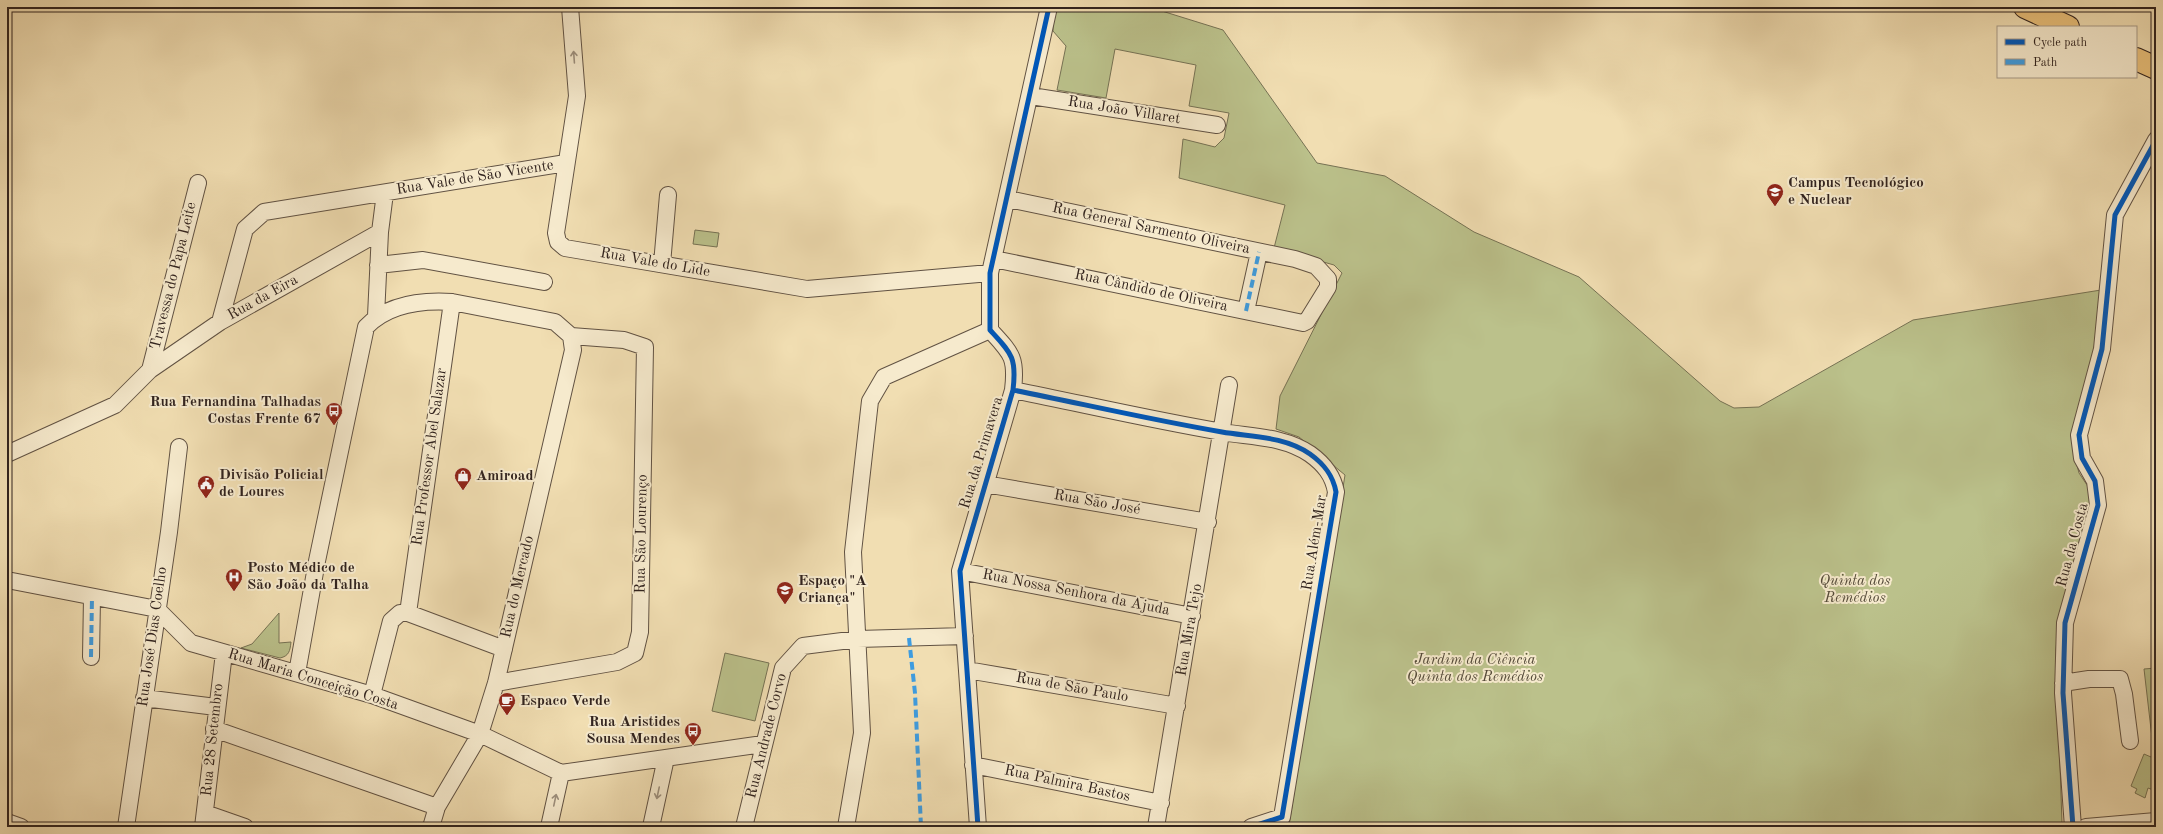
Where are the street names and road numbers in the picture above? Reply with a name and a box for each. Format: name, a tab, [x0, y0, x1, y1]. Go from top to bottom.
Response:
street label: Rua João Villaret	[1067, 95, 1181, 127]
street label: Rua Vale de São Vicente	[395, 158, 555, 198]
street label: Travessa do Papa Leite	[148, 201, 200, 351]
street label: Rua General Sarmento Oliveira	[1051, 201, 1252, 257]
street label: Rua Vale do Lide	[599, 246, 711, 280]
street label: Rua Cândido de Oliveira	[1073, 267, 1230, 315]
street label: Rua da Eira	[225, 272, 301, 323]
street label: Rua Professor Abel Salazar	[410, 367, 450, 547]
street label: Rua da Primavera	[958, 394, 1006, 511]
street label: Rua São Lourenço	[633, 474, 651, 594]
street label: Rua São José	[1053, 488, 1142, 518]
street label: Rua Além-Mar	[1300, 494, 1330, 592]
street label: Rua da Costa	[2055, 501, 2092, 589]
street label: Rua do Mercado	[499, 534, 537, 640]
street label: Rua José Dias Coelho	[136, 566, 170, 708]
street label: Rua Nossa Senhora da Ajuda	[981, 567, 1172, 619]
street label: Rua Mira Tejo	[1174, 583, 1206, 677]
street label: Rua Maria Conceição Costa	[226, 647, 401, 713]
street label: Rua de São Paulo	[1015, 671, 1129, 705]
street label: Rua Andrade Corvo	[744, 672, 790, 800]
street label: Rua 28 Setembro	[200, 683, 226, 797]
street label: Rua Palmira Bastos	[1003, 763, 1131, 805]

